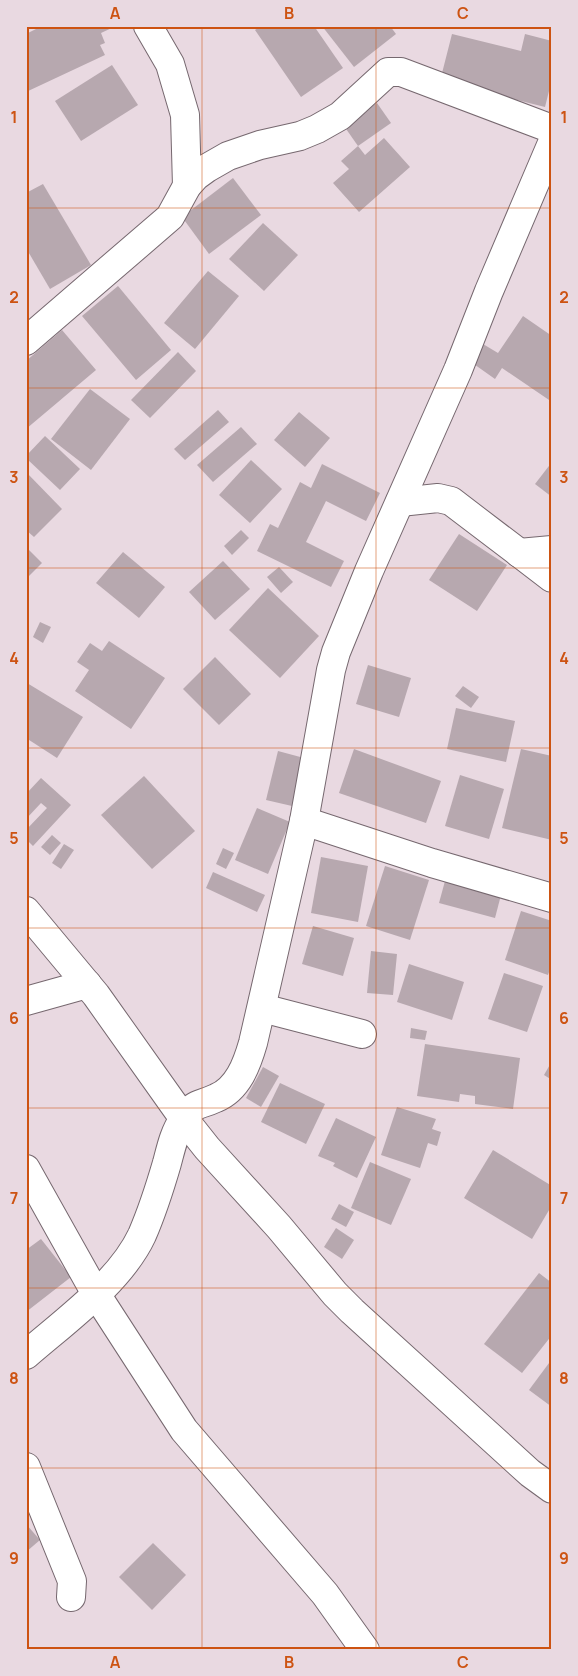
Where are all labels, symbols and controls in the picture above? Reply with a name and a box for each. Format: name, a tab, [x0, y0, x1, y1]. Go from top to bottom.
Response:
text: A	[110, 2, 121, 24]
text: B	[284, 2, 294, 24]
text: C	[457, 2, 469, 24]
text: 1	[10, 106, 18, 128]
text: 1	[560, 106, 568, 128]
text: 2	[9, 286, 19, 308]
text: 2	[559, 286, 569, 308]
text: 3	[9, 466, 19, 488]
text: 3	[559, 466, 569, 488]
text: 4	[9, 647, 19, 669]
text: 4	[559, 647, 569, 669]
text: 5	[9, 827, 19, 849]
text: 5	[559, 827, 569, 849]
text: 6	[9, 1007, 19, 1029]
text: 6	[559, 1007, 569, 1029]
text: 7	[10, 1187, 18, 1209]
text: 7	[560, 1187, 568, 1209]
text: 8	[9, 1367, 19, 1389]
text: 8	[559, 1367, 569, 1389]
text: 9	[9, 1547, 19, 1569]
text: 9	[559, 1547, 569, 1569]
text: A	[110, 1651, 121, 1673]
text: B	[284, 1651, 294, 1673]
text: C	[457, 1651, 469, 1673]

